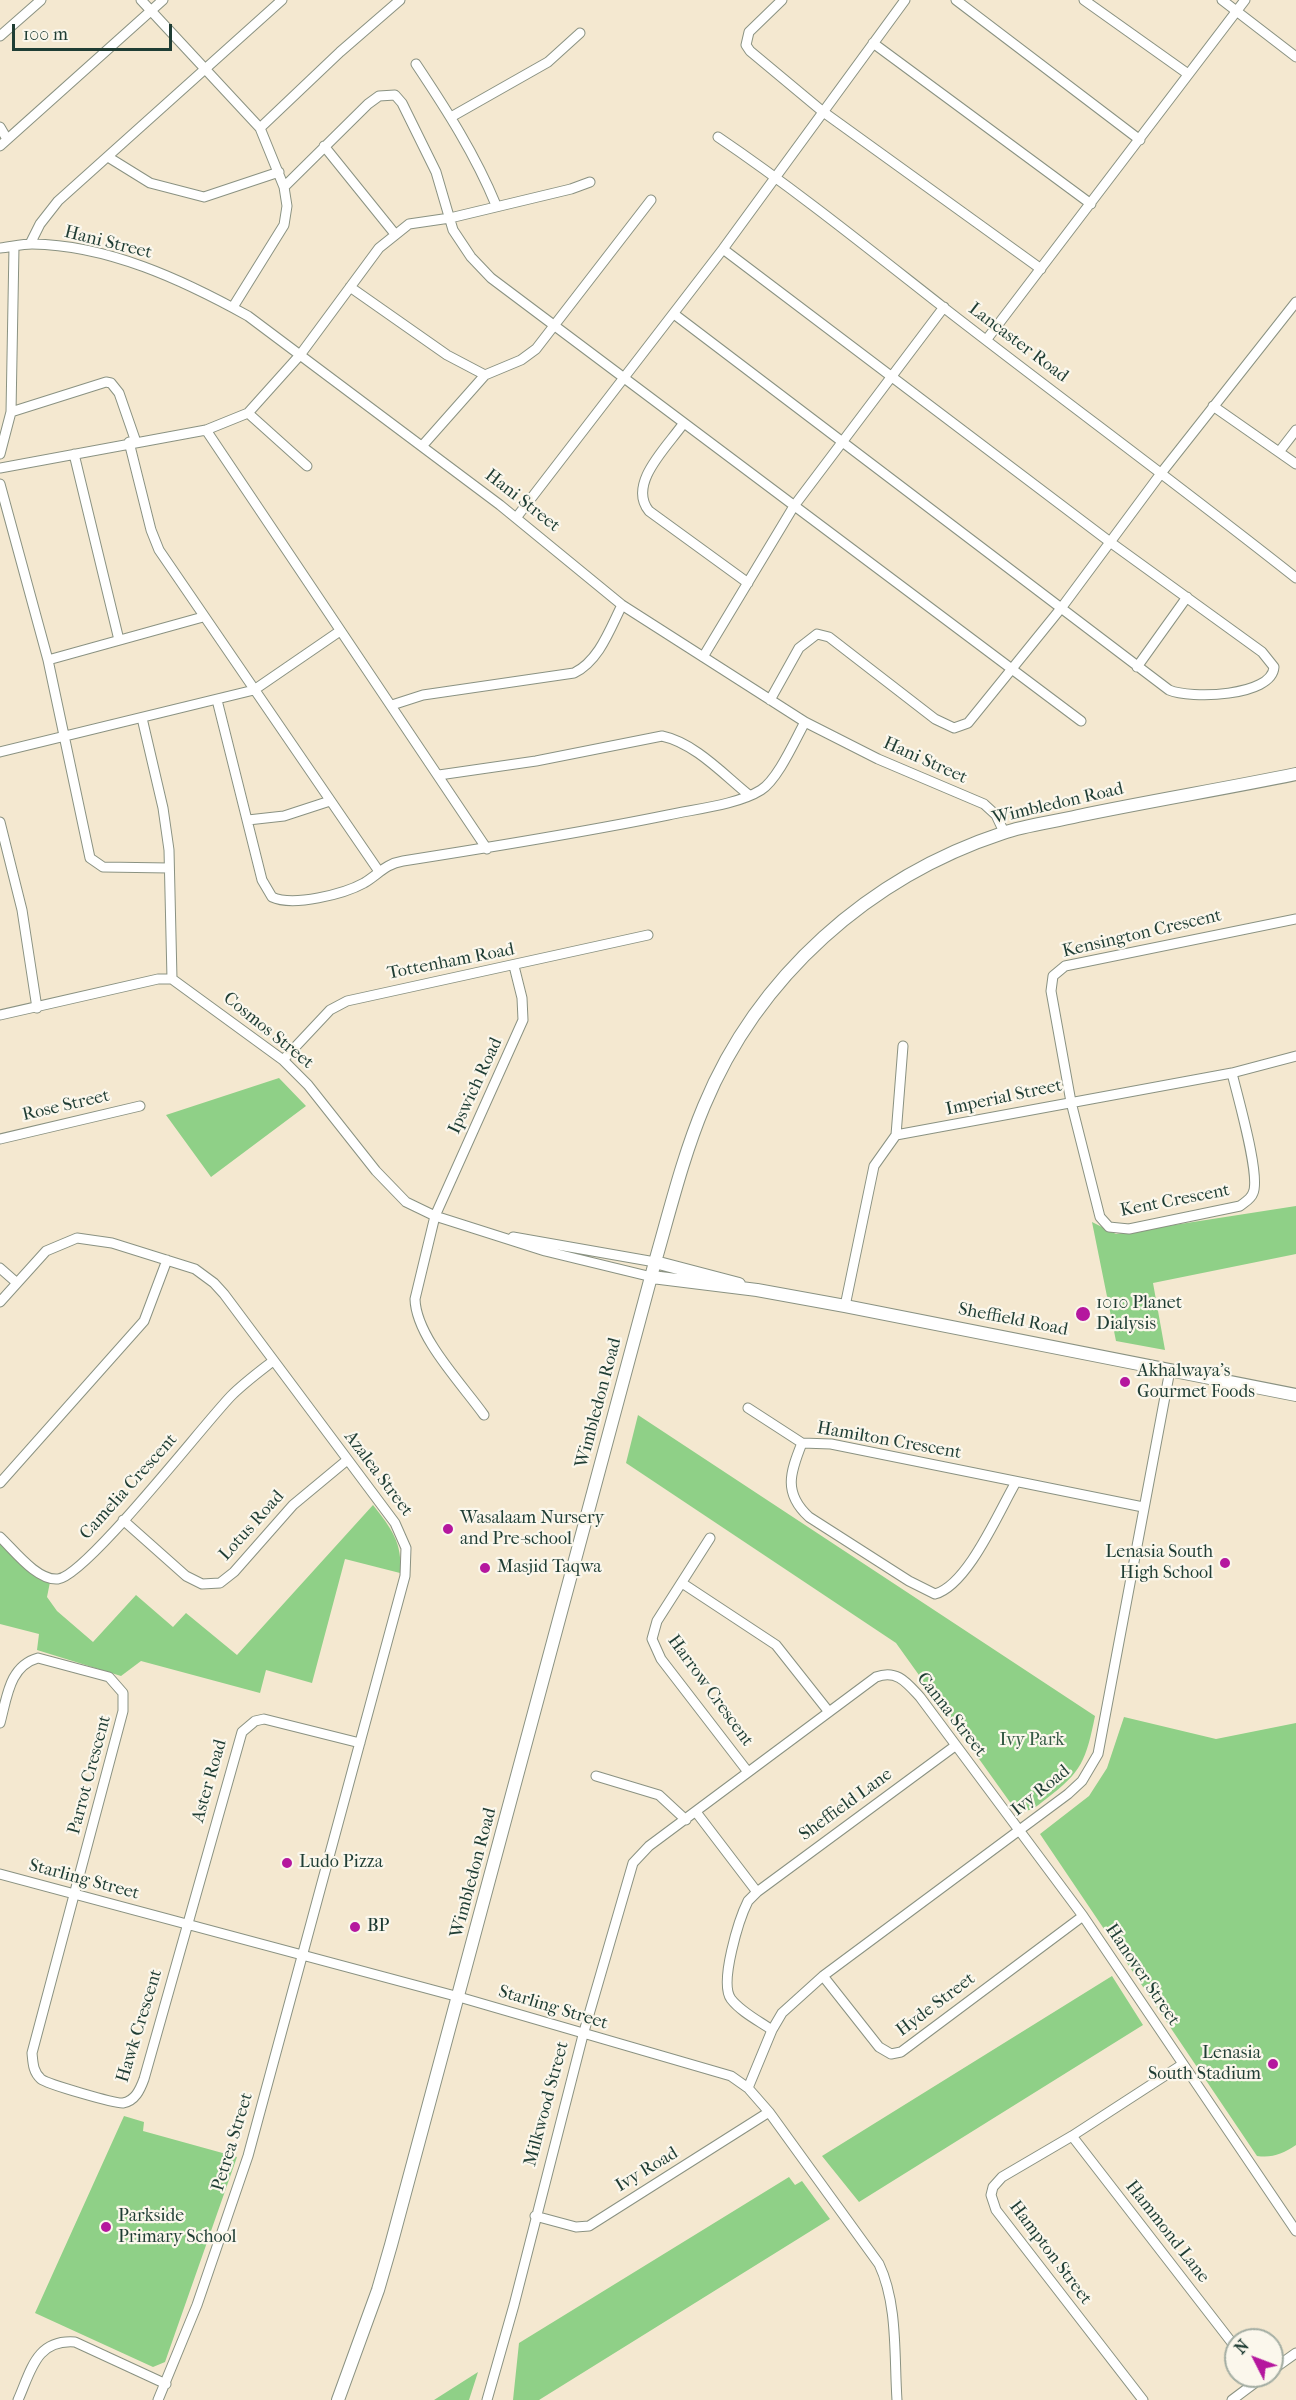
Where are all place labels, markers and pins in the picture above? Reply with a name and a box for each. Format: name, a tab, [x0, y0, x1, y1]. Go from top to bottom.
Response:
place label: 1010 Planet Dialysis	[1096, 1293, 1182, 1336]
marker: 1010 Planet Dialysis	[1074, 1305, 1092, 1323]
place label: Akhalwaya's Gourmet Foods	[1137, 1361, 1255, 1404]
marker: Akhalwaya's Gourmet Foods	[1118, 1375, 1132, 1389]
place label: Wasalaam Nursery and Pre-school	[460, 1508, 604, 1550]
marker: Wasalaam Nursery and Pre-school	[441, 1522, 455, 1536]
place label: Lenasia South High School	[1105, 1542, 1213, 1584]
marker: Lenasia South High School	[1218, 1556, 1232, 1570]
place label: Masjid Taqwa	[497, 1557, 602, 1579]
marker: Masjid Taqwa	[478, 1561, 492, 1575]
place label: Ludo Pizza	[299, 1852, 383, 1874]
marker: Ludo Pizza	[280, 1856, 294, 1870]
place label: BP	[367, 1916, 389, 1938]
marker: BP	[348, 1920, 362, 1934]
place label: Lenasia South Stadium	[1148, 2043, 1261, 2086]
marker: Lenasia South Stadium	[1266, 2057, 1280, 2071]
place label: Parkside Primary School	[118, 2206, 236, 2248]
marker: Parkside Primary School	[99, 2220, 113, 2234]

